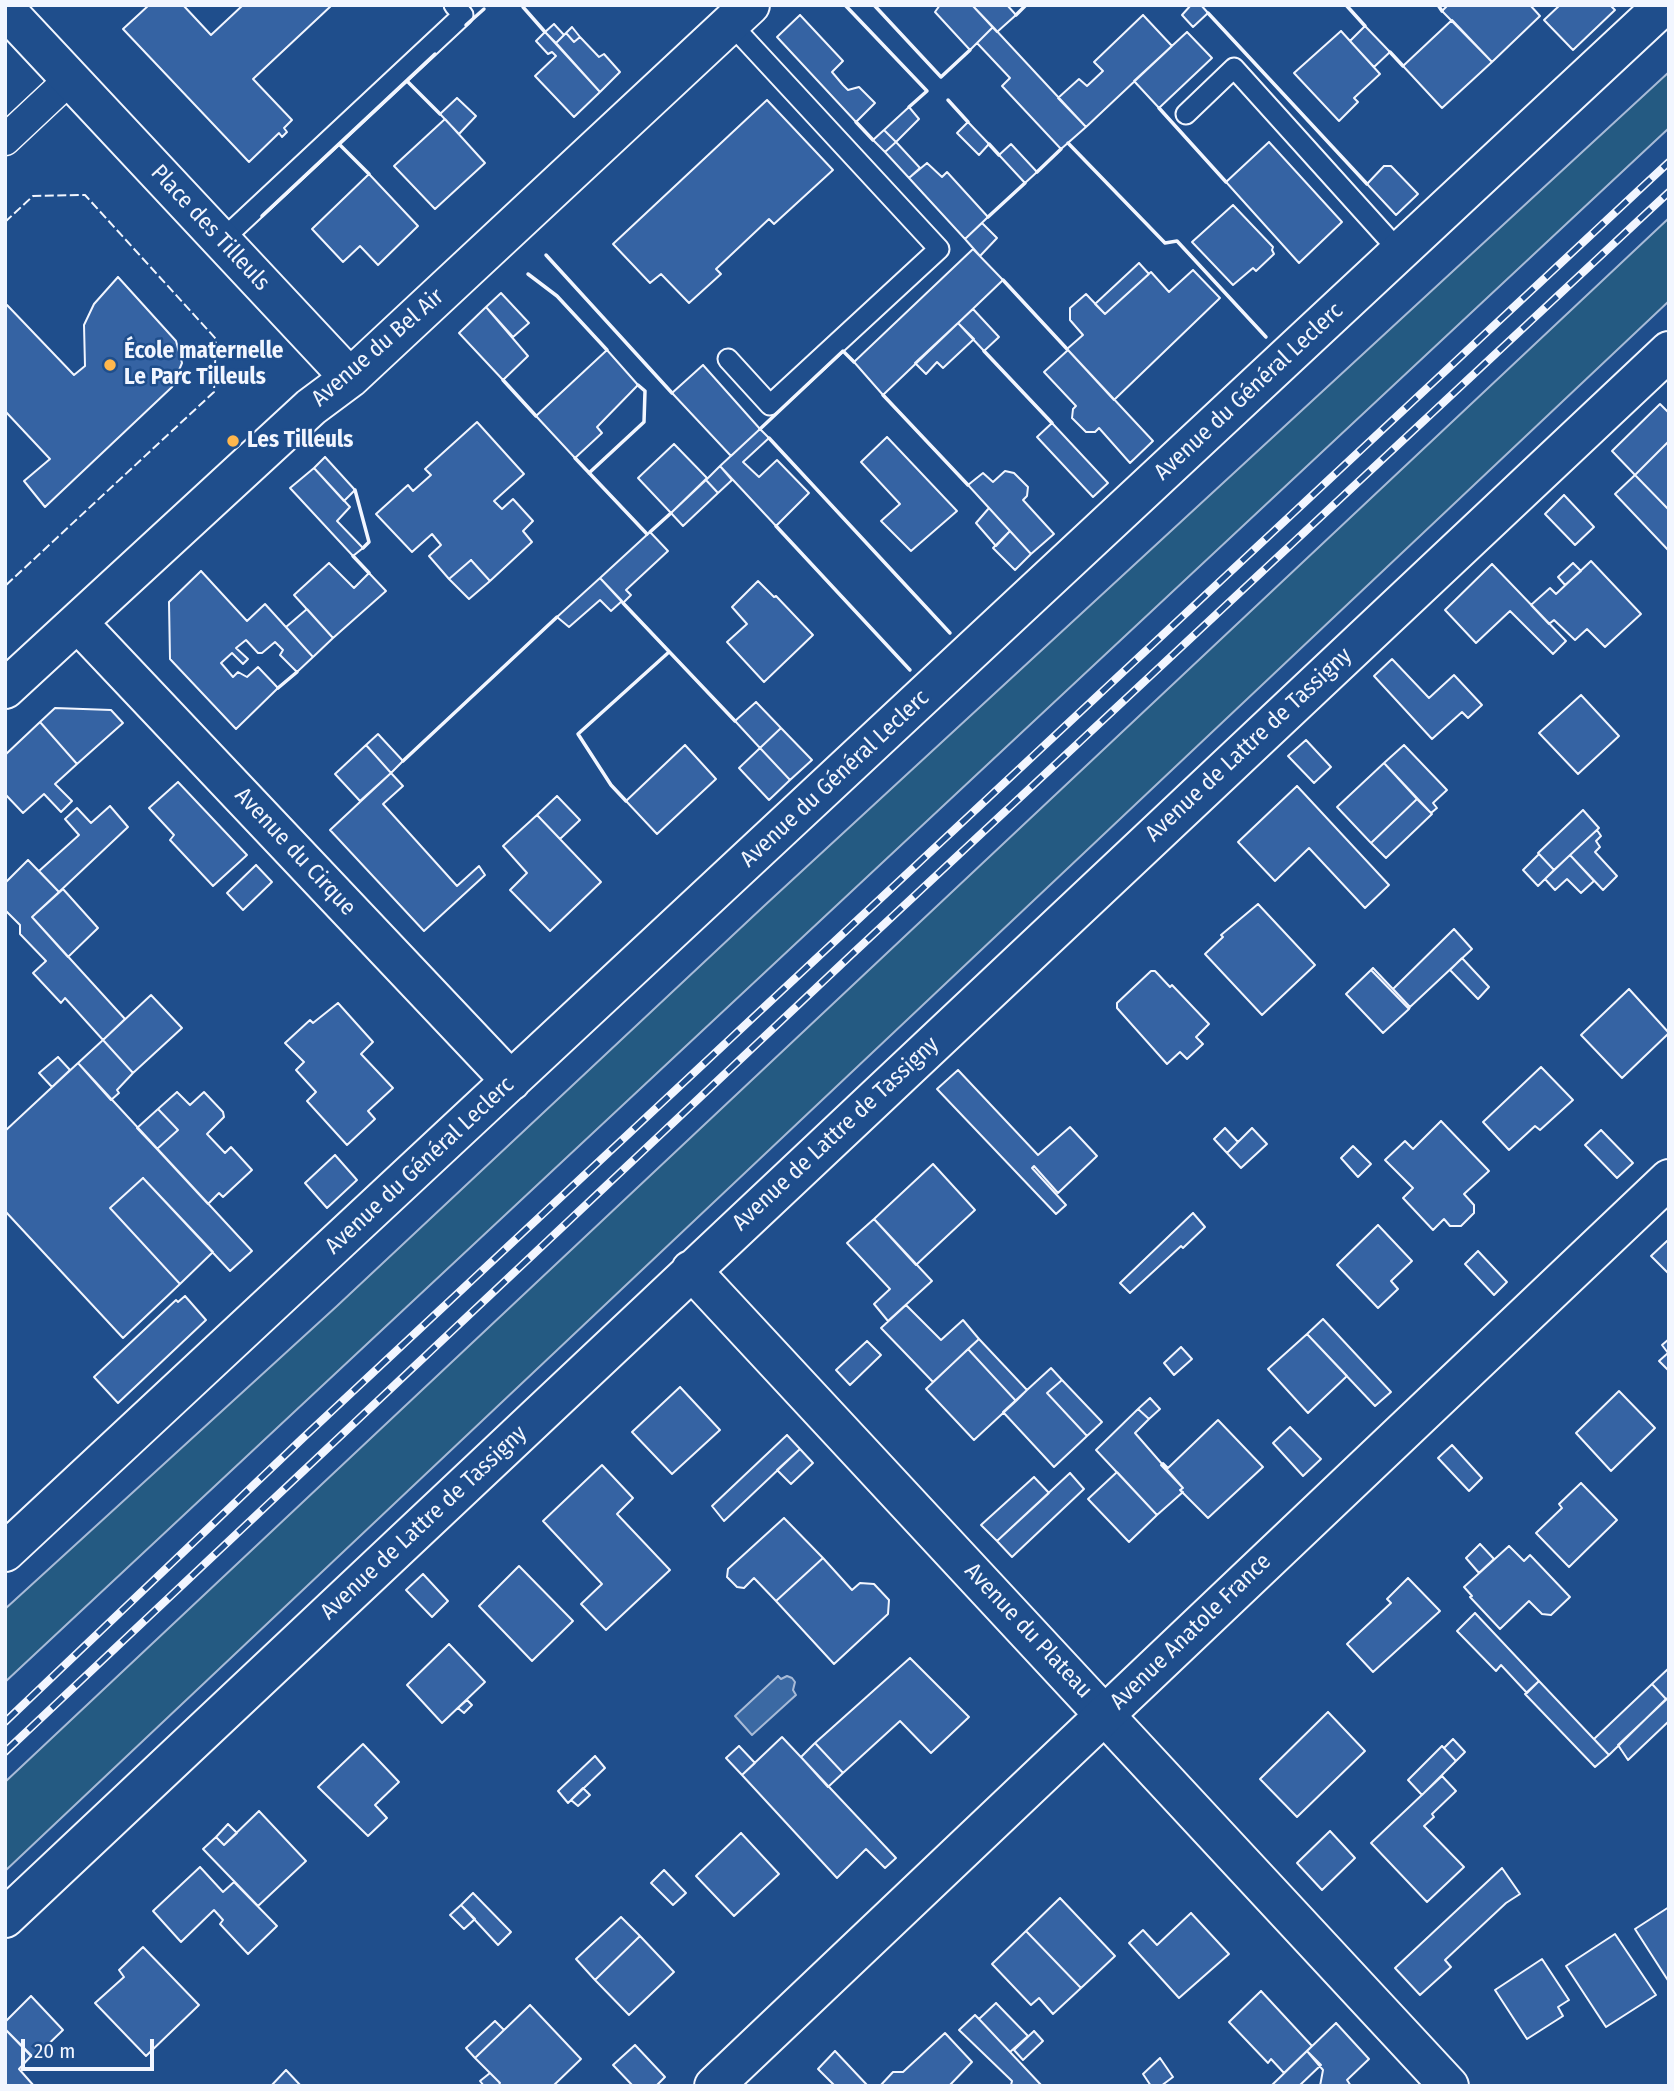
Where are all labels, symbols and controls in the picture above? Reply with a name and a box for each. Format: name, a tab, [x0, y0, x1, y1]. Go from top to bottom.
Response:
street label: Place des Tilleuls	[145, 159, 275, 297]
street label: Avenue du Bel Air	[306, 283, 450, 413]
street label: Avenue du Général Leclerc	[1149, 297, 1349, 487]
place label: École maternelle Le Parc Tilleuls	[124, 338, 283, 392]
marker: École maternelle Le Parc Tilleuls	[102, 357, 118, 373]
place label: Les Tilleuls	[247, 427, 353, 455]
marker: Les Tilleuls	[225, 433, 241, 449]
street label: Avenue de Lattre de Tassigny	[1140, 642, 1358, 848]
street label: Avenue du Général Leclerc	[735, 684, 935, 874]
street label: Avenue du Cirque	[229, 782, 361, 922]
street label: Avenue de Lattre de Tassigny	[727, 1031, 945, 1237]
street label: Avenue du Général Leclerc	[320, 1071, 520, 1261]
street label: Avenue de Lattre de Tassigny	[315, 1420, 533, 1626]
street label: Avenue Anatole France	[1105, 1548, 1277, 1716]
street label: Avenue du Plateau	[958, 1558, 1098, 1704]
scale bar	[24, 2024, 158, 2068]
text: 20 m	[34, 2038, 75, 2064]

